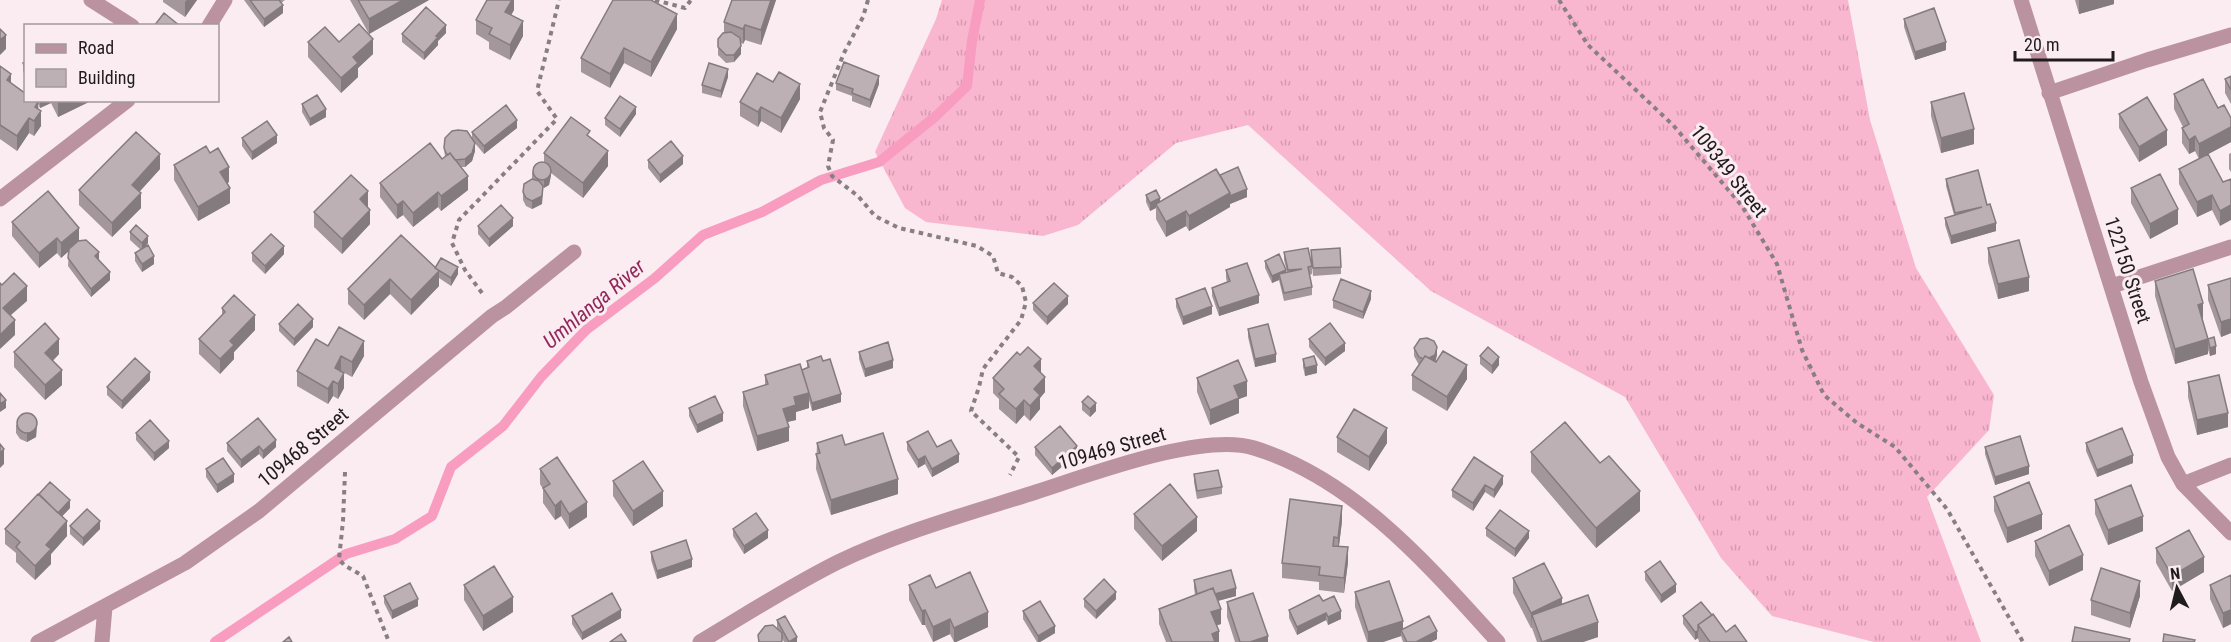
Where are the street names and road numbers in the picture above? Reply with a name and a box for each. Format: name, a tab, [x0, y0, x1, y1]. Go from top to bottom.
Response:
street label: 109349 Street	[1685, 120, 1773, 222]
street label: 122150 Street	[2099, 214, 2157, 326]
street label: 109468 Street	[253, 402, 353, 492]
street label: 109469 Street	[1055, 421, 1169, 475]

